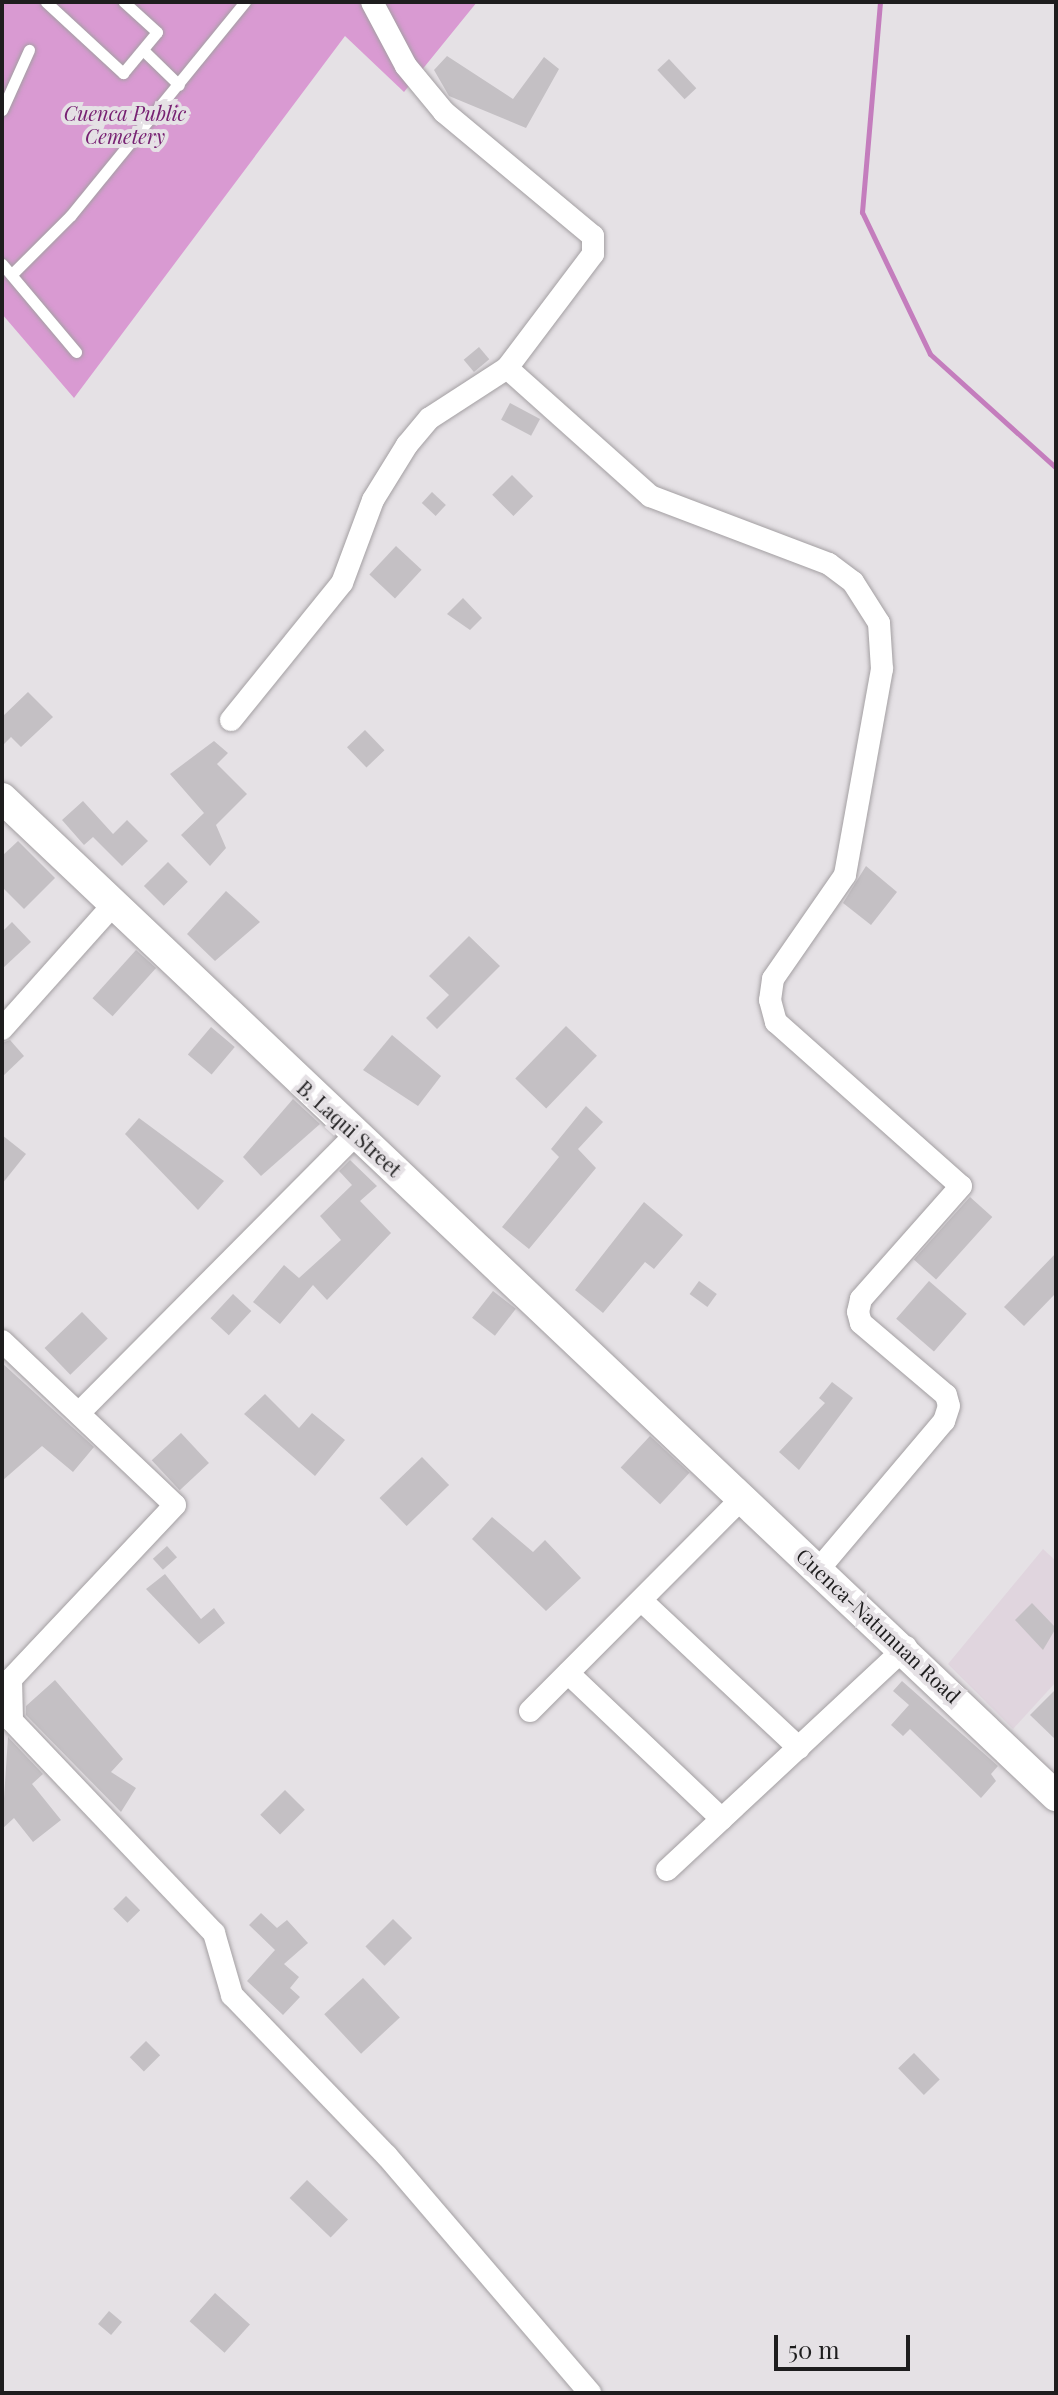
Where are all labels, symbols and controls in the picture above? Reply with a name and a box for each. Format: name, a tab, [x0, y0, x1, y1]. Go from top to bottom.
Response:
park label: Cuenca Public Cemetery	[64, 101, 186, 148]
street label: B. Laqui Street	[293, 1075, 407, 1181]
street label: Cuenca-Natunuan Road	[792, 1543, 966, 1707]
scale bar	[778, 2319, 914, 2369]
text: 50 m	[788, 2333, 840, 2365]

